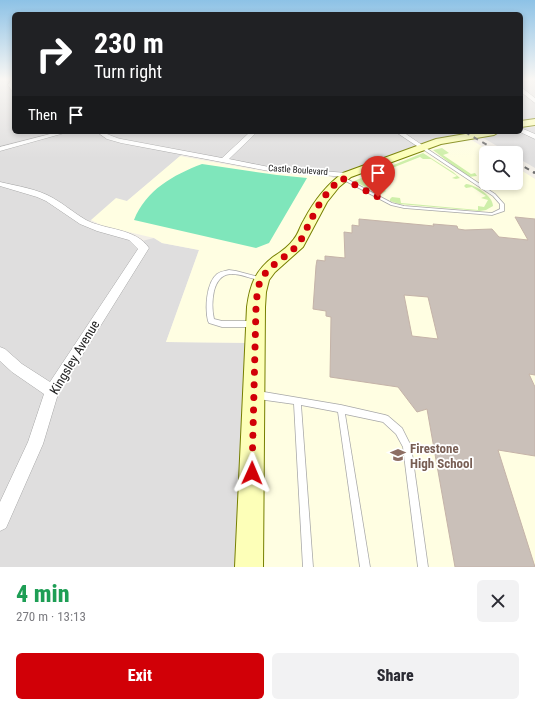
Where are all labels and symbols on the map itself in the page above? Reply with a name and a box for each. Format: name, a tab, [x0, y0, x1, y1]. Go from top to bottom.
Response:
pin	[361, 156, 395, 197]
street label: Castle Boulevard	[268, 163, 328, 177]
street label: Kingsley Avenue	[46, 318, 102, 397]
place label: Firestone High School	[410, 441, 473, 471]
school or university icon: Firestone High School	[389, 446, 407, 464]
position arrow	[231, 452, 273, 494]

